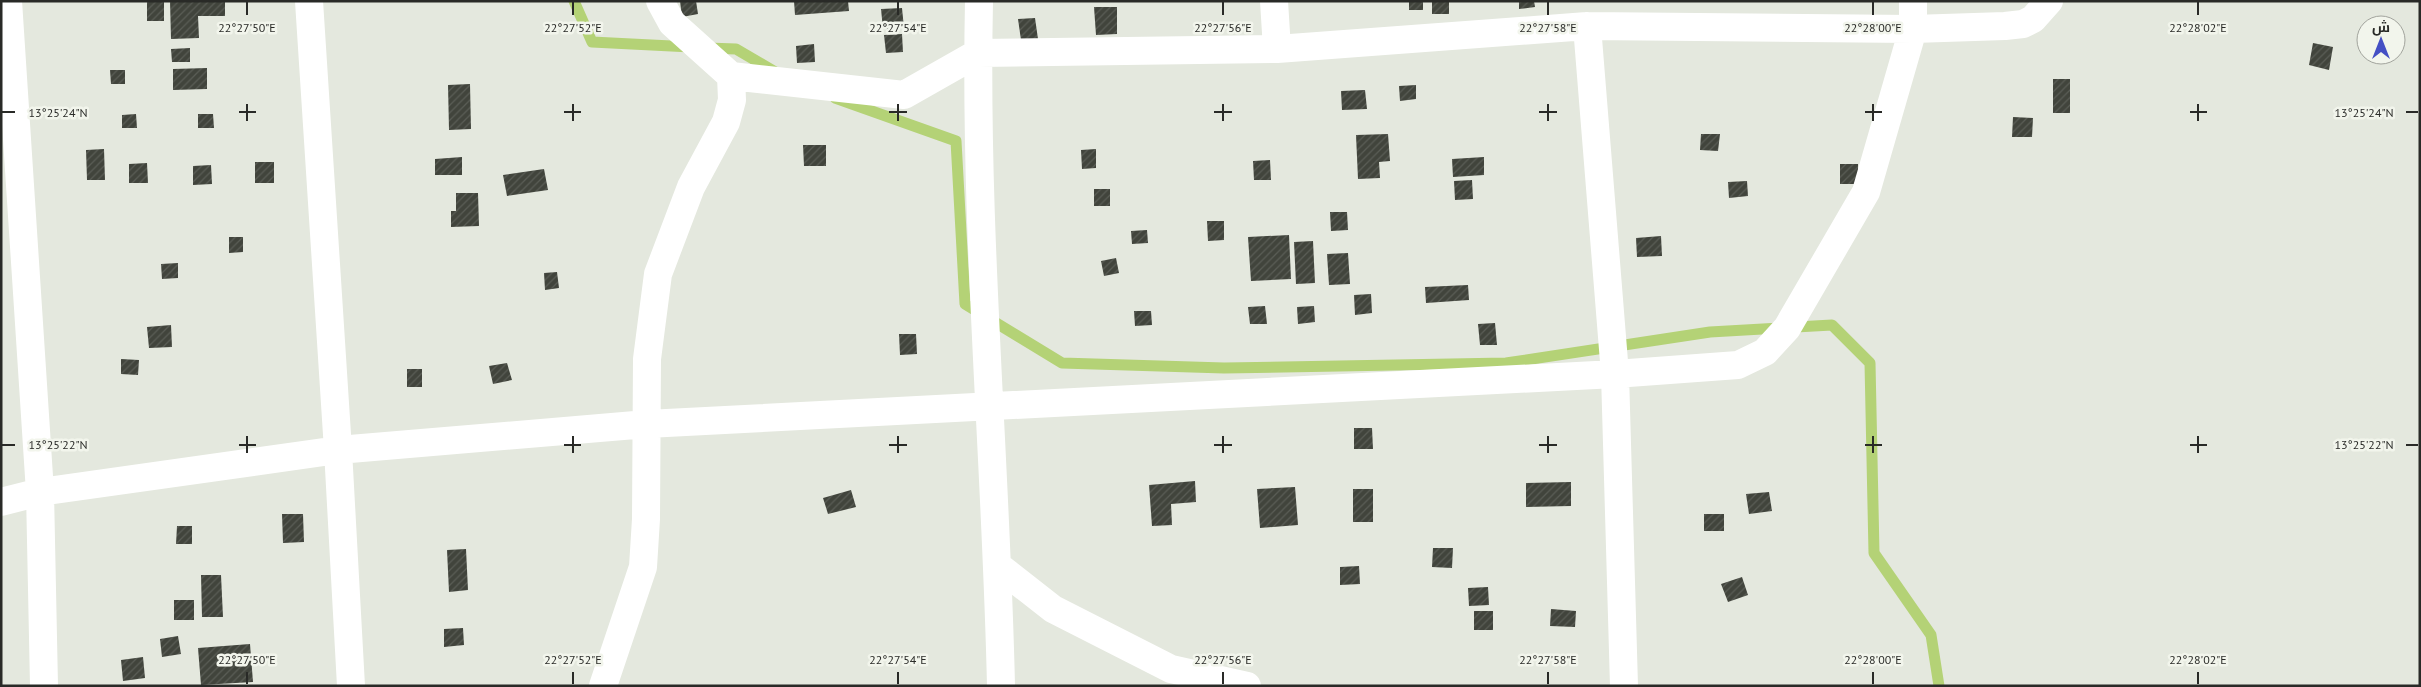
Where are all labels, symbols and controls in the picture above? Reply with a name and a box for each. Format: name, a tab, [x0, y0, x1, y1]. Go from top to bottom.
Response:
north arrow	[2356, 15, 2406, 65]
text: ش	[2372, 18, 2390, 36]
text: 22°27'50"E	[218, 20, 276, 35]
text: 22°27'52"E	[544, 20, 602, 35]
text: 22°27'54"E	[869, 20, 927, 35]
text: 22°27'56"E	[1194, 20, 1252, 35]
text: 22°27'58"E	[1519, 20, 1577, 35]
text: 22°28'00"E	[1844, 20, 1902, 35]
text: 22°28'02"E	[2169, 20, 2227, 35]
text: 13°25'24"N	[28, 105, 88, 120]
text: 13°25'24"N	[2334, 105, 2394, 120]
text: 13°25'22"N	[28, 437, 88, 452]
text: 13°25'22"N	[2334, 437, 2394, 452]
text: 22°27'50"E	[218, 652, 276, 667]
text: 22°27'52"E	[544, 652, 602, 667]
text: 22°27'54"E	[869, 652, 927, 667]
text: 22°27'56"E	[1194, 652, 1252, 667]
text: 22°27'58"E	[1519, 652, 1577, 667]
text: 22°28'00"E	[1844, 652, 1902, 667]
text: 22°28'02"E	[2169, 652, 2227, 667]

